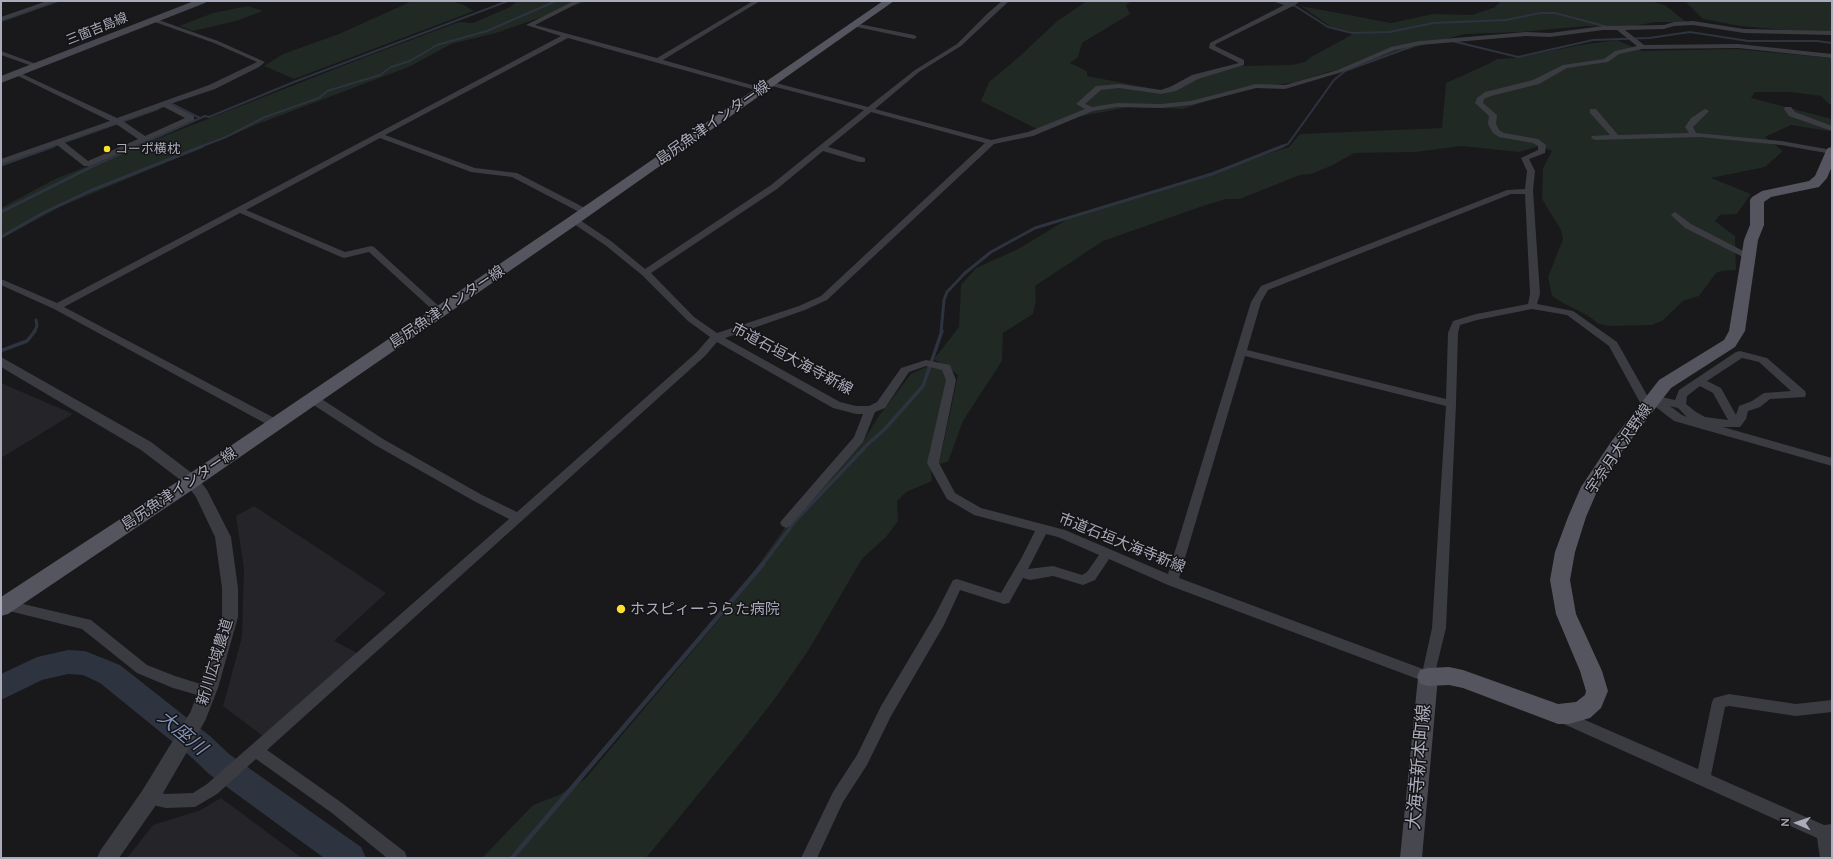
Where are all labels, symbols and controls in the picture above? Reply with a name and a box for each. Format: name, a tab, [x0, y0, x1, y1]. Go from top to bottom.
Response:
street label: 三箇吉島線	[64, 10, 130, 48]
street label: 島尻魚津インター線	[653, 77, 773, 169]
place label: コーポ横枕	[115, 141, 180, 157]
marker: コーポ横枕	[102, 144, 112, 154]
street label: 島尻魚津インター線	[386, 262, 508, 352]
street label: 市道石垣大海寺新線	[728, 319, 856, 399]
street label: 宇奈月大沢野線	[1582, 400, 1656, 498]
street label: 島尻魚津インター線	[118, 444, 240, 534]
street label: 市道石垣大海寺新線	[1056, 509, 1188, 577]
place label: ホスピィーうらた病院	[630, 600, 780, 618]
marker: ホスピィーうらた病院	[615, 603, 627, 615]
street label: 新川広域農道	[193, 616, 237, 708]
street label: 大海寺新本町線	[1403, 703, 1435, 831]
water label: 大座川	[153, 706, 211, 760]
north arrow	[1777, 803, 1817, 843]
text: N	[1778, 818, 1792, 827]

